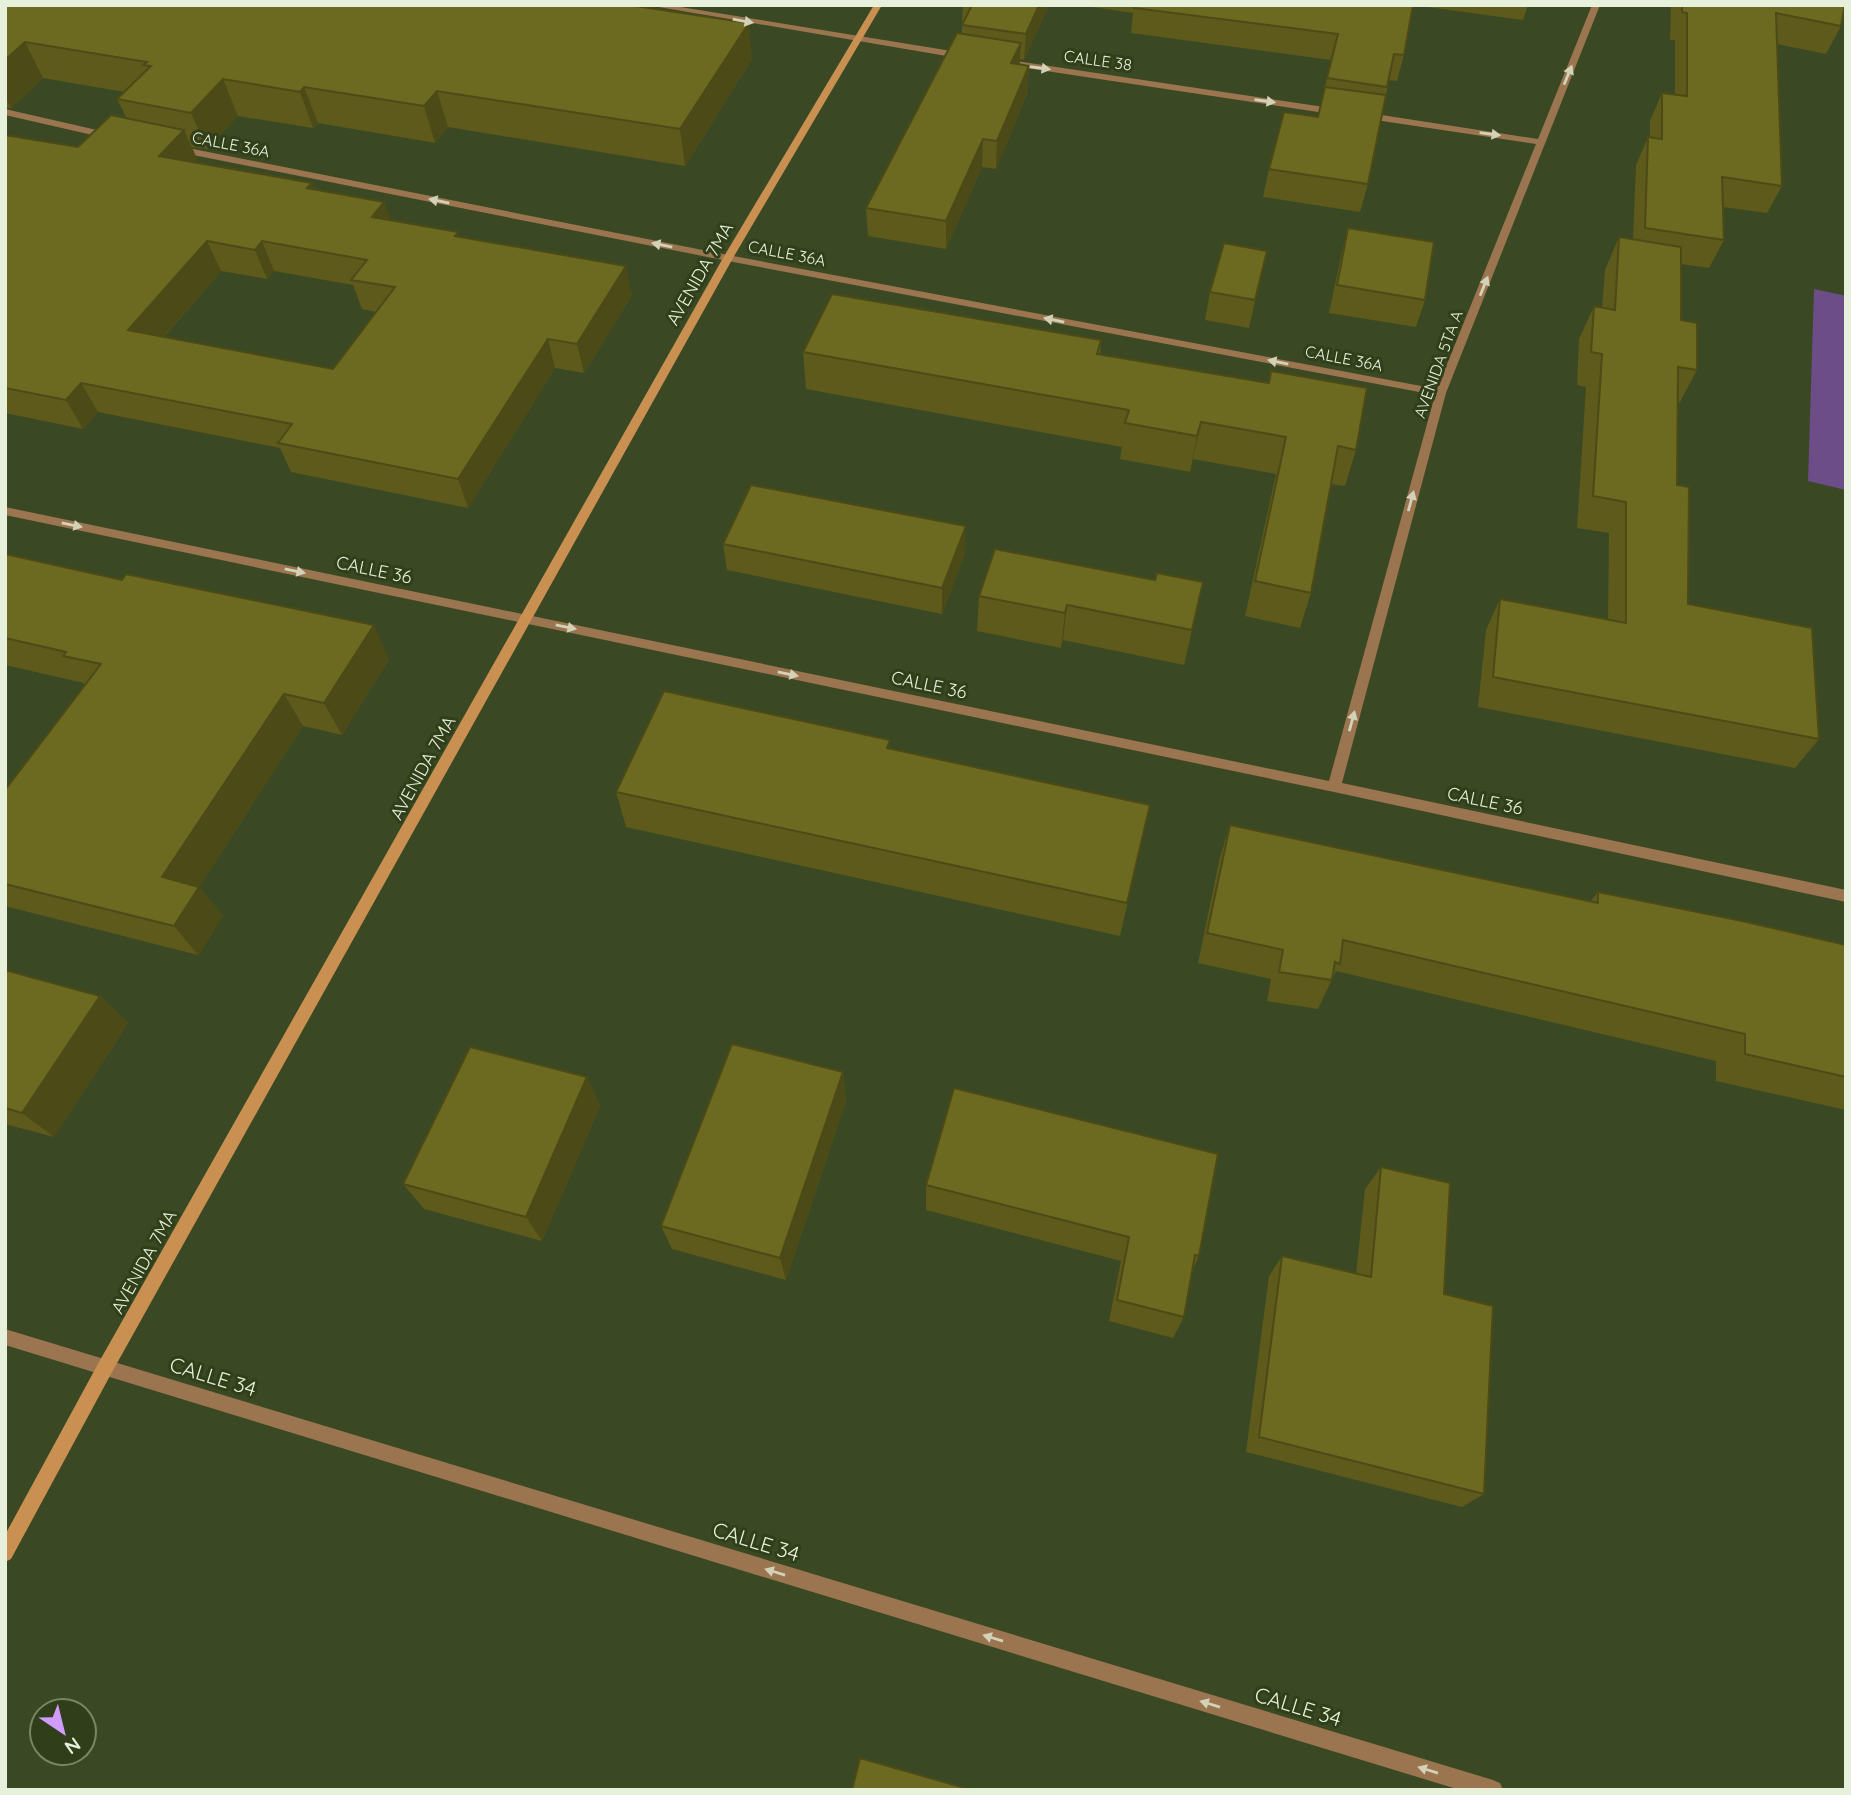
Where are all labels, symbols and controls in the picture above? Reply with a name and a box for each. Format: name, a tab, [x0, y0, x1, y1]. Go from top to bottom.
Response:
one-way arrow	[732, 16, 754, 27]
street label: CALLE 38	[1063, 45, 1133, 75]
one-way arrow	[1029, 62, 1051, 73]
one-way arrow	[1563, 64, 1574, 85]
one-way arrow	[1254, 96, 1276, 107]
street label: CALLE 36A	[191, 127, 271, 161]
one-way arrow	[1479, 129, 1501, 140]
one-way arrow	[428, 195, 450, 206]
street label: AVENIDA 7MA	[661, 218, 738, 329]
street label: CALLE 36A	[747, 236, 827, 270]
one-way arrow	[651, 239, 673, 250]
one-way arrow	[1478, 275, 1489, 296]
street label: AVENIDA 5TA A	[1409, 307, 1467, 421]
one-way arrow	[1043, 314, 1065, 325]
street label: CALLE 36A	[1304, 341, 1384, 375]
one-way arrow	[1267, 356, 1289, 367]
one-way arrow	[1407, 490, 1417, 511]
one-way arrow	[61, 519, 83, 530]
street label: CALLE 36	[334, 550, 414, 589]
one-way arrow	[284, 566, 306, 577]
one-way arrow	[555, 622, 577, 633]
street label: CALLE 36	[889, 665, 969, 704]
one-way arrow	[777, 668, 799, 679]
one-way arrow	[1347, 710, 1357, 731]
street label: AVENIDA 7MA	[385, 712, 461, 824]
street label: CALLE 36	[1445, 781, 1525, 820]
street label: AVENIDA 7MA	[106, 1206, 182, 1318]
street label: CALLE 34	[167, 1351, 260, 1402]
street label: CALLE 34	[710, 1516, 803, 1567]
one-way arrow	[764, 1566, 785, 1576]
one-way arrow	[982, 1632, 1003, 1642]
street label: CALLE 34	[1252, 1681, 1345, 1732]
north arrow	[28, 1697, 98, 1767]
one-way arrow	[1200, 1698, 1221, 1708]
text: N	[60, 1732, 85, 1760]
one-way arrow	[1417, 1764, 1438, 1774]

